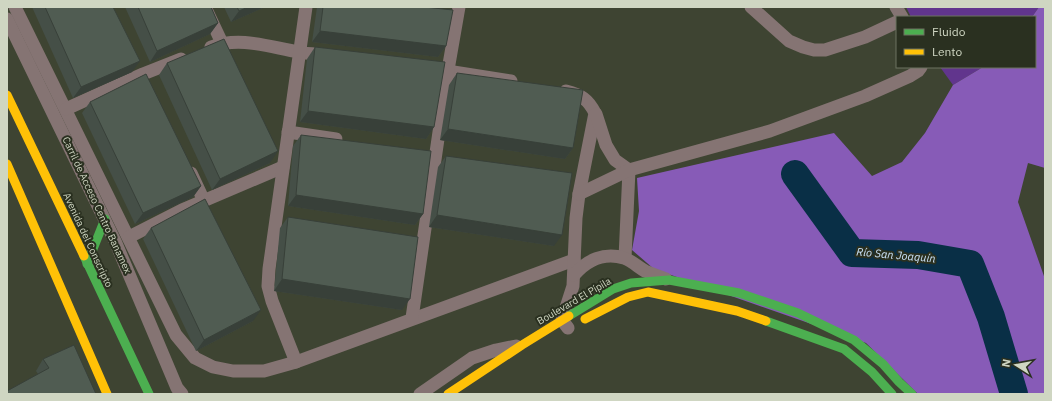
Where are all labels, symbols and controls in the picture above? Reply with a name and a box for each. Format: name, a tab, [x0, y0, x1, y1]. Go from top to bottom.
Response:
legend	[896, 16, 1036, 68]
text: Fluido	[932, 24, 966, 39]
text: Lento	[932, 44, 962, 59]
street label: Carril de Acceso Centro Banamex	[60, 135, 134, 275]
street label: Avenida del Conscripto	[60, 191, 116, 290]
water label: Río San Joaquín	[856, 245, 936, 265]
street label: Boulevard El Pípila	[534, 274, 614, 328]
north arrow	[996, 345, 1036, 385]
text: N	[999, 358, 1014, 368]

